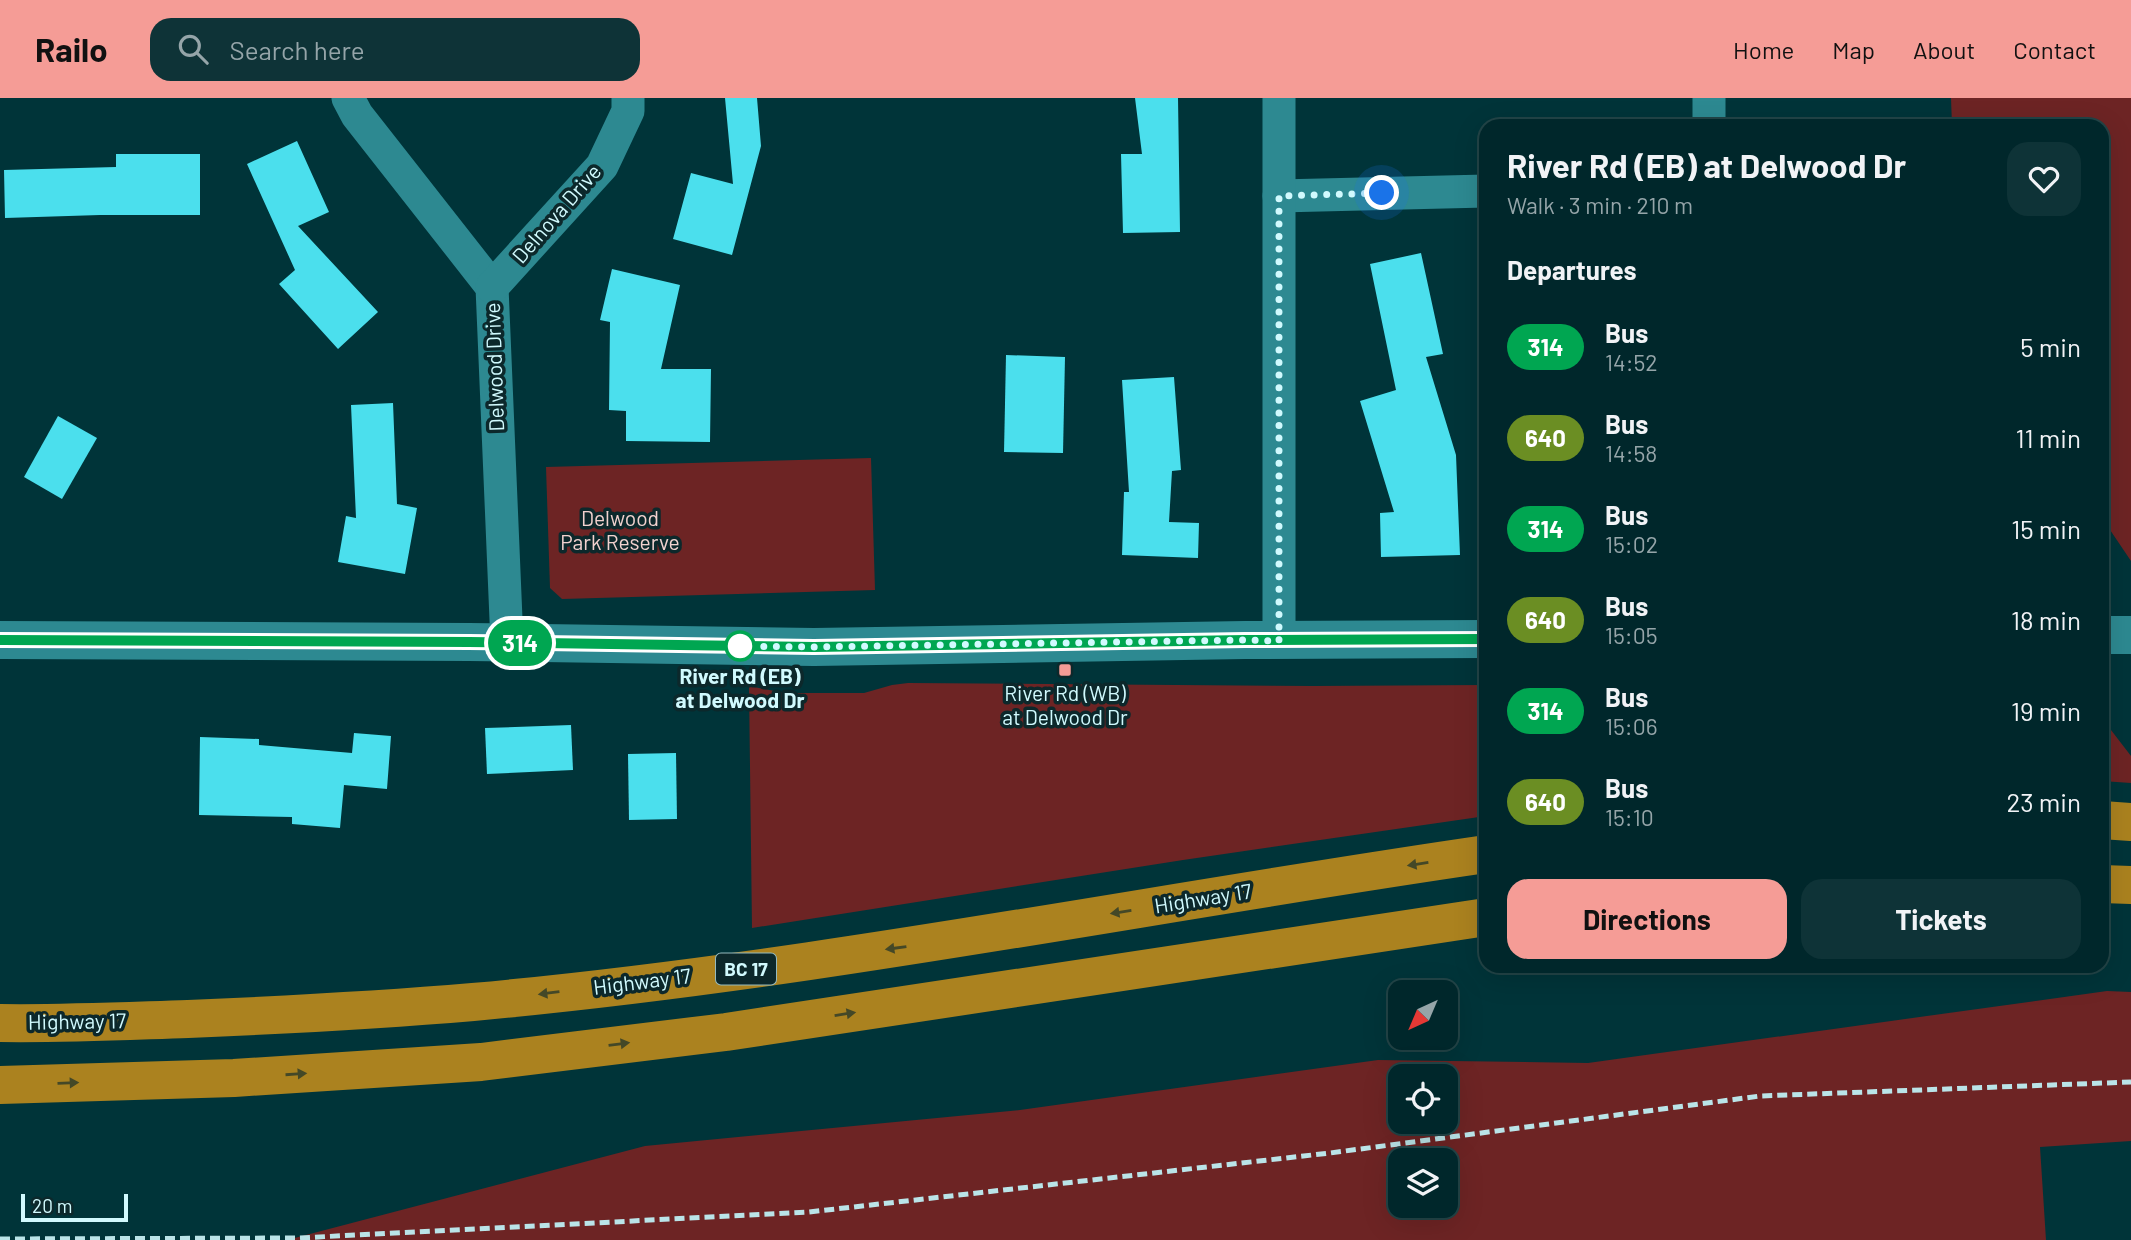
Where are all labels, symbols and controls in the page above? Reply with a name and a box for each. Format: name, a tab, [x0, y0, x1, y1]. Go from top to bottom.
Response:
search box	[150, 18, 640, 81]
text: Railo	[35, 29, 108, 69]
icon: search	[174, 30, 212, 68]
text: Search here	[230, 34, 365, 65]
text: Home	[1733, 35, 1794, 64]
text: Map	[1832, 35, 1875, 64]
text: About	[1913, 35, 1975, 64]
text: Contact	[2013, 35, 2096, 64]
button: heart	[2007, 142, 2081, 216]
text: River Rd (EB) at Delwood Dr	[1507, 145, 1906, 185]
street label: Delnova Drive	[506, 159, 606, 268]
your location	[1364, 175, 1399, 210]
text: Walk · 3 min · 210 m	[1507, 191, 1693, 219]
text: Departures	[1507, 254, 1637, 285]
street label: Delwood Drive	[479, 302, 508, 432]
text: Bus	[1605, 317, 1648, 348]
text: 5 min	[2020, 331, 2081, 362]
text: 314	[1528, 332, 1563, 361]
text: 14:52	[1605, 348, 1658, 376]
text: Bus	[1605, 408, 1648, 439]
text: 11 min	[2015, 422, 2081, 453]
text: 640	[1525, 423, 1566, 452]
text: 14:58	[1605, 439, 1657, 467]
text: Bus	[1605, 499, 1648, 530]
park label: Delwood Park Reserve	[560, 505, 680, 554]
text: 15 min	[2011, 513, 2081, 544]
text: 314	[1528, 514, 1563, 543]
text: 15:02	[1605, 530, 1658, 558]
text: Bus	[1605, 590, 1648, 621]
text: 18 min	[2011, 604, 2081, 635]
text: 640	[1525, 605, 1566, 634]
line badge: 314	[480, 620, 560, 666]
text: 15:05	[1605, 621, 1658, 649]
text: 314	[502, 628, 538, 657]
marker: River Rd (EB) at Delwood Dr	[725, 631, 755, 661]
marker: River Rd (WB) at Delwood Dr	[1057, 662, 1073, 678]
place label: River Rd (EB) at Delwood Dr	[676, 663, 804, 712]
place label: River Rd (WB) at Delwood Dr	[1002, 680, 1128, 729]
text: Bus	[1605, 681, 1648, 712]
text: 19 min	[2011, 695, 2081, 726]
text: 314	[1528, 696, 1563, 725]
text: 15:06	[1605, 712, 1658, 740]
text: Bus	[1605, 772, 1648, 803]
text: 23 min	[2006, 786, 2081, 817]
text: 640	[1525, 787, 1566, 816]
text: 15:10	[1605, 803, 1654, 831]
one-way arrow	[1407, 859, 1429, 870]
street label: Highway 17	[1152, 877, 1253, 918]
button: Directions	[1507, 879, 1787, 959]
button: Tickets	[1801, 879, 2081, 959]
one-way arrow	[1110, 907, 1132, 918]
one-way arrow	[885, 942, 907, 953]
road number: BC 17	[716, 954, 776, 984]
street label: Highway 17	[592, 962, 692, 999]
north arrow	[1388, 980, 1458, 1050]
map controls	[1388, 980, 1458, 1218]
one-way arrow	[538, 988, 560, 999]
street label: Highway 17	[28, 1007, 126, 1034]
one-way arrow	[834, 1008, 856, 1019]
one-way arrow	[609, 1039, 631, 1050]
button: locate	[1388, 1064, 1458, 1134]
one-way arrow	[285, 1068, 307, 1079]
one-way arrow	[57, 1077, 79, 1089]
button: layers	[1388, 1148, 1458, 1218]
scale bar	[21, 1191, 128, 1223]
text: 20 m	[32, 1194, 72, 1217]

